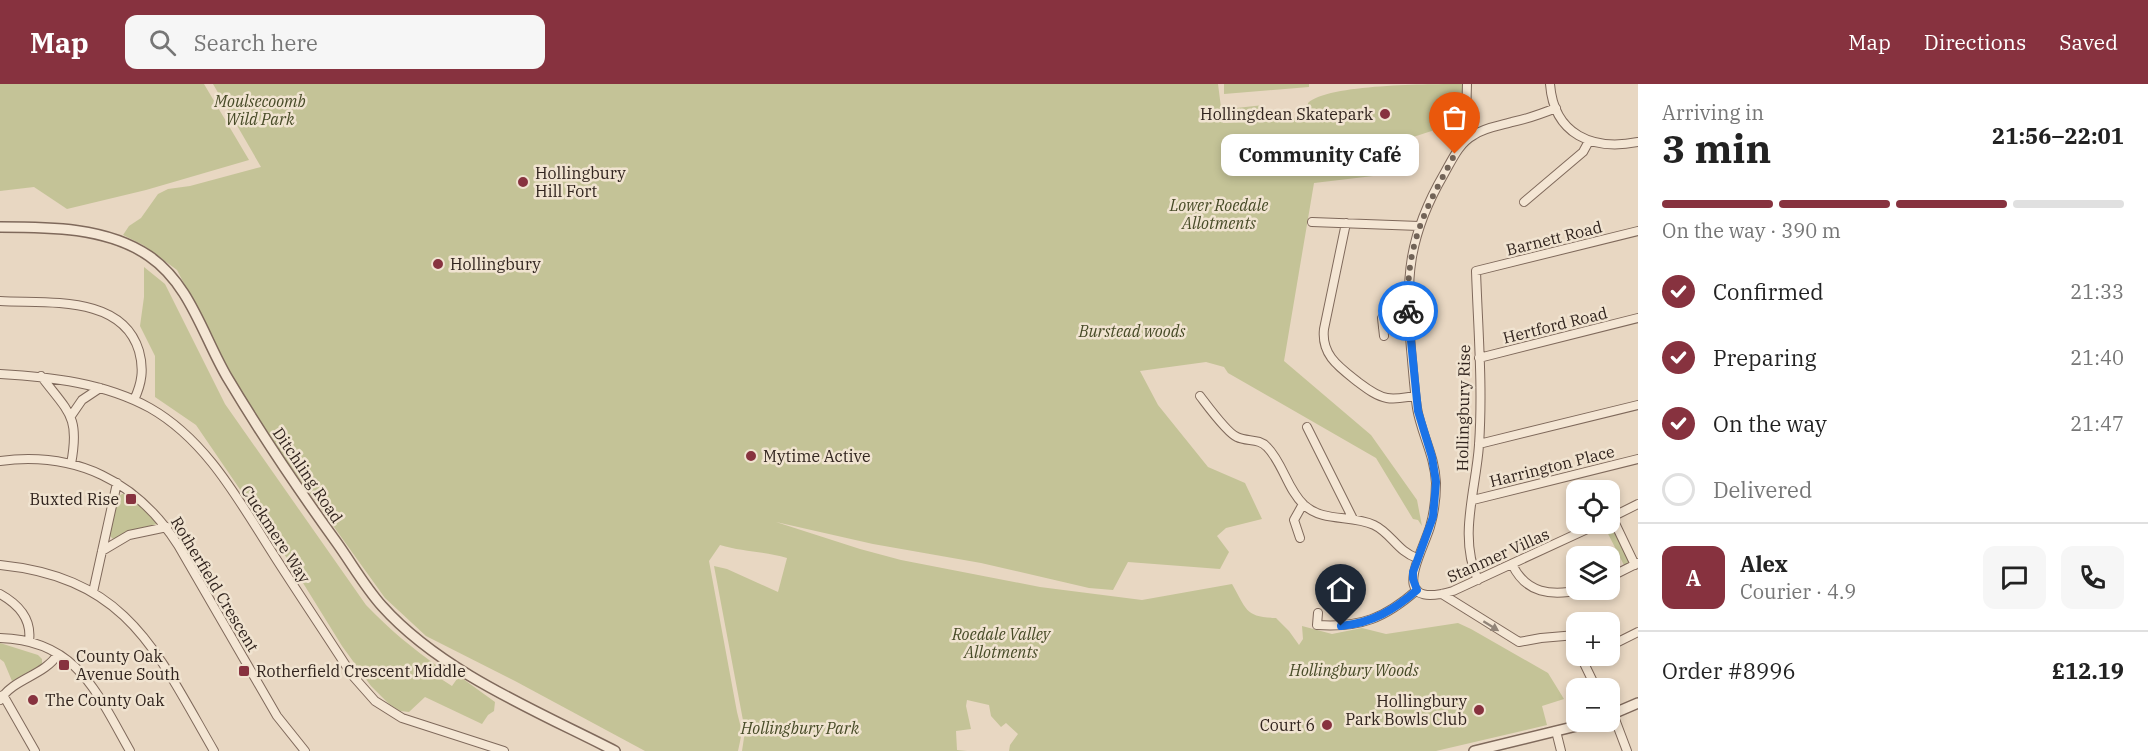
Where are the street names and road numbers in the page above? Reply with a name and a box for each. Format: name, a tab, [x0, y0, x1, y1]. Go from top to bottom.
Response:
street label: Barnett Road	[1504, 216, 1604, 260]
street label: Hertford Road	[1501, 302, 1610, 348]
street label: Hollingbury Rise	[1452, 345, 1474, 471]
street label: Ditchling Road	[269, 423, 347, 527]
street label: Harrington Place	[1487, 441, 1617, 491]
street label: Cuckmere Way	[237, 481, 315, 587]
street label: Rotherfield Crescent	[167, 513, 263, 656]
street label: Stanmer Villas	[1444, 523, 1552, 587]

